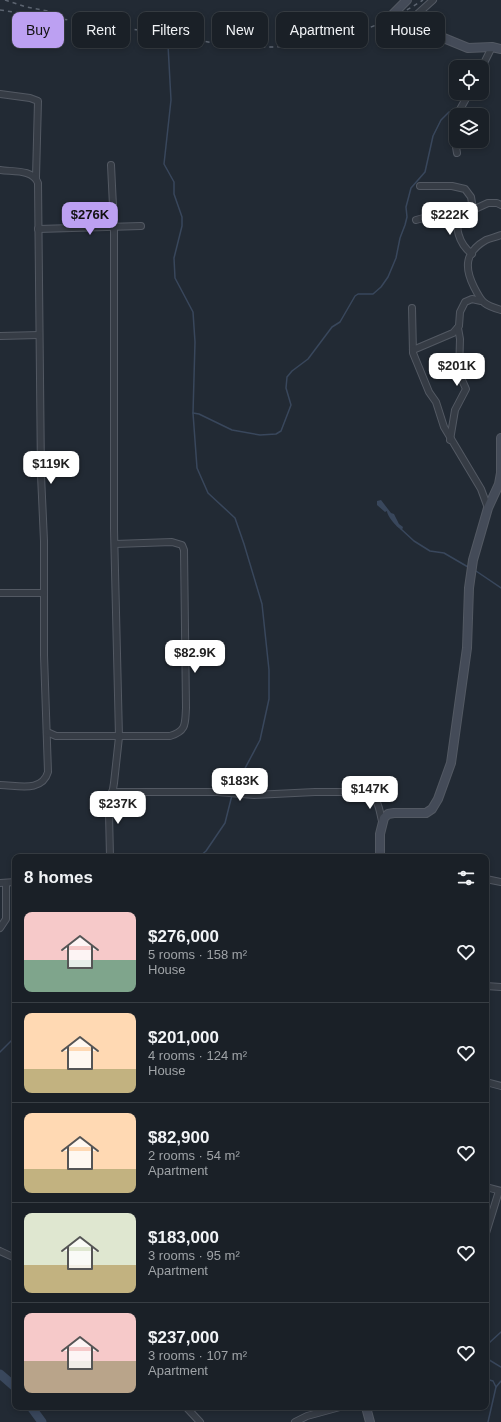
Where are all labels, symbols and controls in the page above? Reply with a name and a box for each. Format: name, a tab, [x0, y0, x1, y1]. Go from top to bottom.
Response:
chip: Buy	[12, 12, 64, 48]
chip: Rent	[72, 12, 130, 48]
chip: Filters	[138, 12, 204, 48]
chip: New	[212, 12, 268, 48]
chip: Apartment	[276, 12, 368, 48]
chip: House	[376, 12, 445, 48]
map controls	[449, 60, 489, 148]
button: locate	[449, 60, 489, 100]
button: layers	[449, 108, 489, 148]
pin: $276K	[62, 202, 118, 236]
pin: $222K	[422, 202, 478, 236]
text: $276K	[71, 207, 109, 222]
text: $222K	[431, 207, 469, 222]
pin: $201K	[429, 353, 485, 387]
text: $201K	[438, 358, 476, 373]
pin: $119K	[23, 451, 79, 485]
text: $119K	[32, 456, 70, 471]
pin: $82.9K	[162, 640, 228, 674]
text: $82.9K	[174, 645, 216, 660]
pin: $183K	[212, 768, 268, 802]
text: $183K	[221, 773, 259, 788]
pin: $147K	[342, 776, 398, 810]
text: $147K	[351, 781, 389, 796]
pin: $237K	[90, 791, 146, 825]
text: $237K	[99, 796, 137, 811]
icon: filters	[455, 867, 477, 889]
text: 8 homes	[24, 868, 93, 887]
text: $276,000	[148, 927, 219, 946]
icon: home	[56, 928, 104, 976]
icon: heart	[455, 941, 477, 963]
text: 5 rooms · 158 m²	[148, 947, 247, 962]
text: House	[148, 962, 186, 977]
text: $201,000	[148, 1028, 219, 1047]
icon: home	[56, 1029, 104, 1077]
icon: heart	[455, 1042, 477, 1064]
text: 4 rooms · 124 m²	[148, 1048, 247, 1063]
text: House	[148, 1063, 186, 1078]
text: $82,900	[148, 1128, 209, 1147]
icon: home	[56, 1129, 104, 1177]
icon: heart	[455, 1142, 477, 1164]
text: 2 rooms · 54 m²	[148, 1148, 240, 1163]
text: Apartment	[148, 1163, 208, 1178]
text: $183,000	[148, 1228, 219, 1247]
icon: home	[56, 1229, 104, 1277]
icon: heart	[455, 1242, 477, 1264]
text: 3 rooms · 95 m²	[148, 1248, 240, 1263]
text: Apartment	[148, 1263, 208, 1278]
text: $237,000	[148, 1328, 219, 1347]
icon: home	[56, 1329, 104, 1377]
icon: heart	[455, 1342, 477, 1364]
text: 3 rooms · 107 m²	[148, 1348, 247, 1363]
text: Apartment	[148, 1363, 208, 1378]

